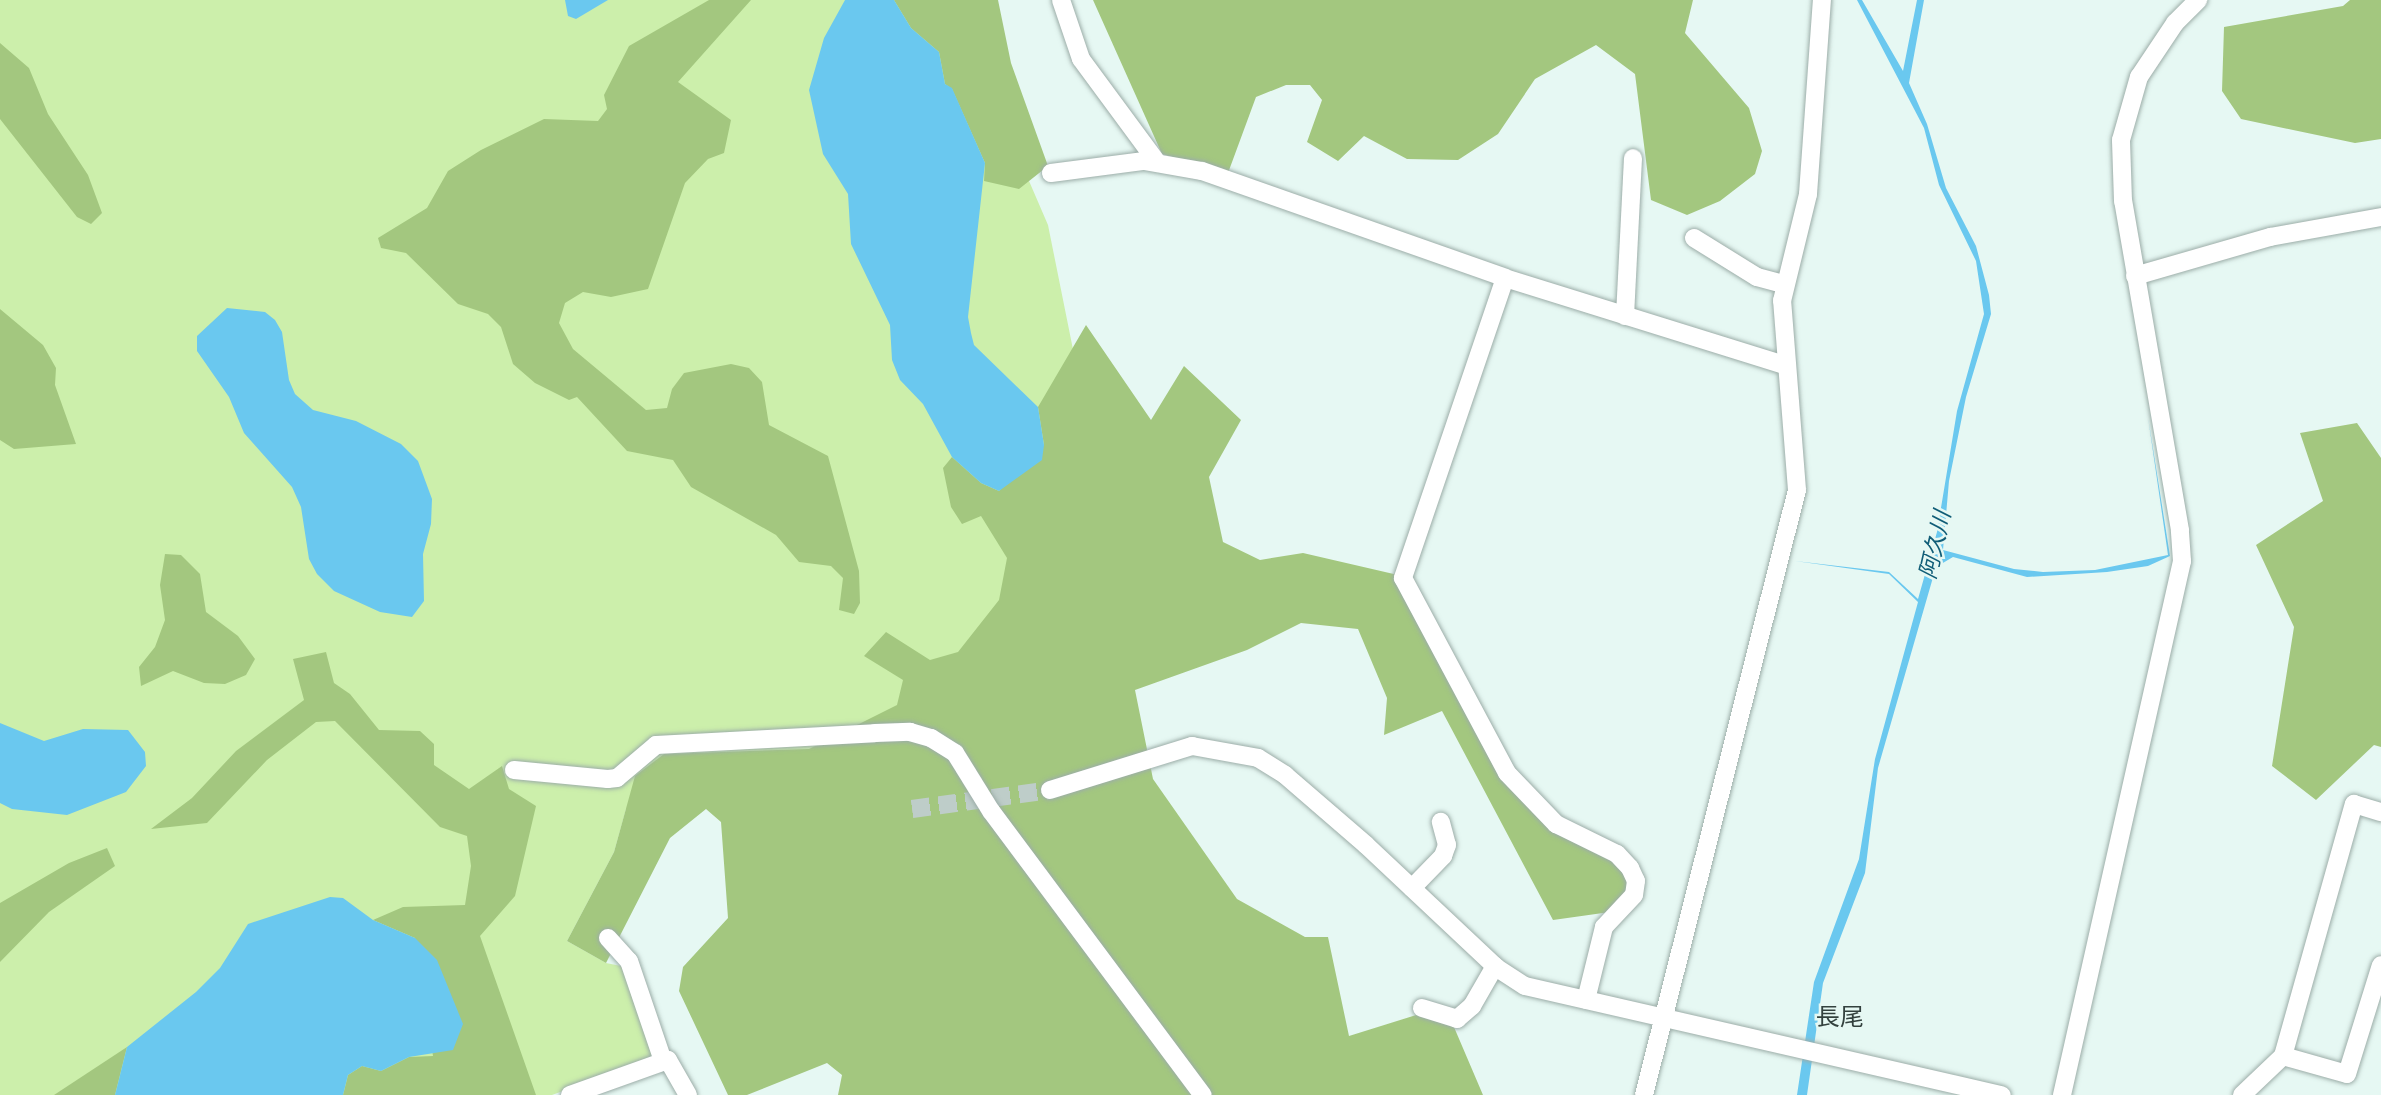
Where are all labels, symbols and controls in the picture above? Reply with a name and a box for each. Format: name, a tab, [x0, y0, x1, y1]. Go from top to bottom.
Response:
water label: 阿久川	[1914, 508, 1956, 582]
district label: 長尾	[1816, 1004, 1864, 1032]

